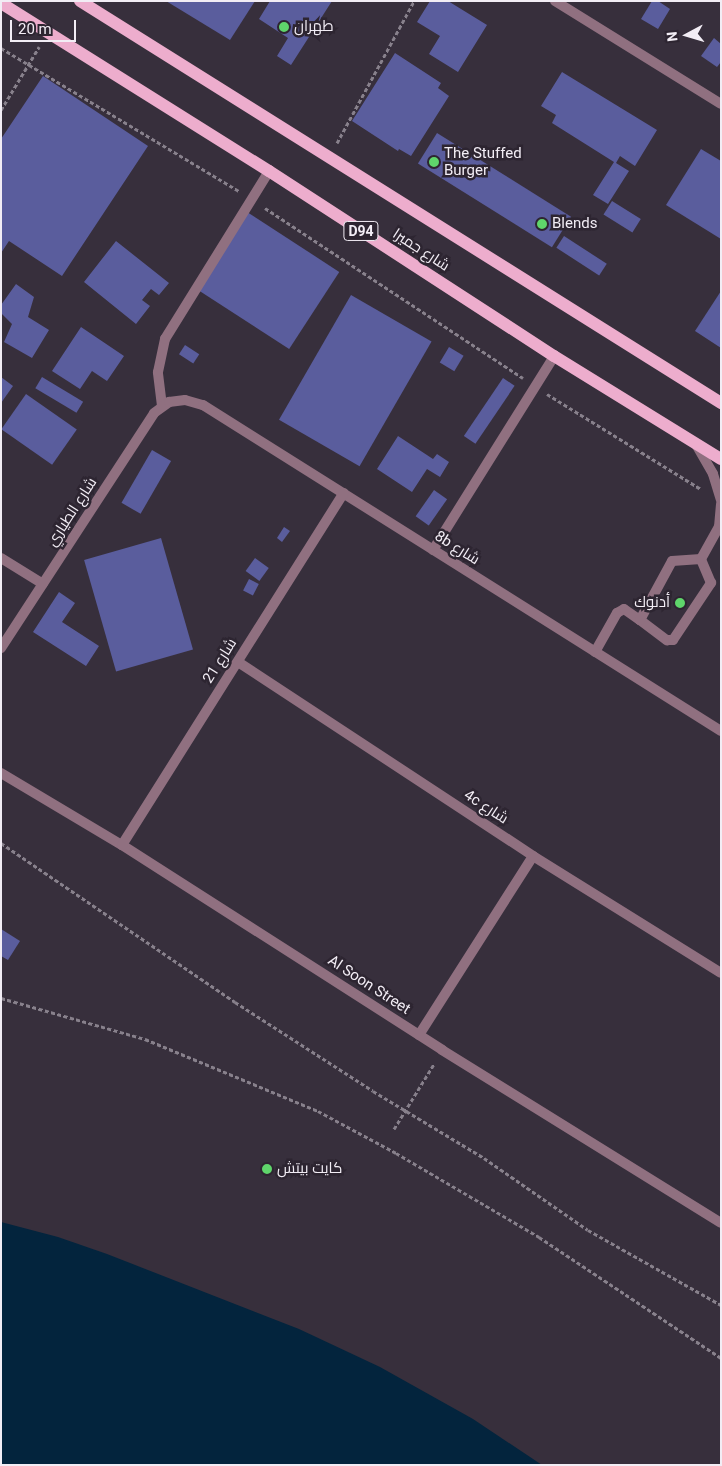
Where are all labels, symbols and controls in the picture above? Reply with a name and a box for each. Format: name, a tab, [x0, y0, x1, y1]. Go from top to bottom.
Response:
scale bar	[12, 10, 79, 42]
north arrow	[662, 10, 712, 60]
place label: طهران	[294, 18, 334, 36]
text: 20 m	[18, 20, 52, 38]
marker: طهران	[278, 21, 290, 33]
text: N	[664, 31, 681, 42]
place label: The Stuffed Burger	[444, 144, 522, 179]
marker: The Stuffed Burger	[428, 156, 440, 168]
place label: Blends	[552, 215, 597, 233]
marker: Blends	[536, 218, 548, 230]
road number: D94	[342, 220, 380, 242]
street label: شارع جميرا	[389, 225, 453, 275]
street label: شارع الطياري	[43, 474, 101, 550]
street label: 8b شارع	[431, 527, 483, 569]
place label: أدنوك	[634, 594, 670, 612]
marker: أدنوك	[674, 597, 686, 609]
street label: شارع 21	[199, 635, 241, 687]
street label: 4c شارع	[461, 786, 511, 828]
street label: Al Soon Street	[324, 952, 414, 1018]
place label: كايت بيتش	[277, 1160, 342, 1178]
marker: كايت بيتش	[261, 1163, 273, 1175]

